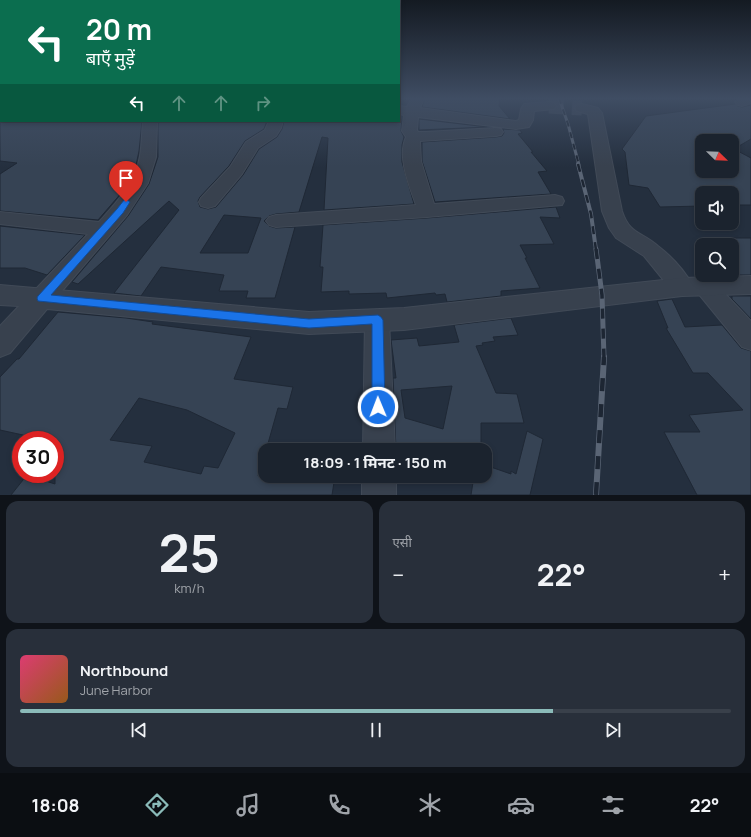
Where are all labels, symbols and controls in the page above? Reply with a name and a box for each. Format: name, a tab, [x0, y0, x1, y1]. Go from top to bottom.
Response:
text: 20 m	[86, 10, 152, 48]
icon: left	[20, 16, 72, 68]
text: बाएँ मुड़ें	[86, 46, 135, 70]
icon: left	[126, 92, 148, 114]
icon: ahead	[168, 92, 190, 114]
icon: ahead	[210, 92, 232, 114]
icon: right	[252, 92, 274, 114]
north arrow	[695, 134, 739, 178]
map controls	[695, 134, 739, 282]
pin	[109, 161, 143, 202]
icon: arrive	[115, 167, 137, 189]
button: sound	[695, 186, 739, 230]
button: search	[695, 238, 739, 282]
position arrow	[357, 386, 399, 428]
speed limit sign: 30	[12, 431, 64, 483]
text: 18:09 · 1 मिनट · 150 m	[304, 452, 446, 473]
text: 25	[159, 517, 220, 588]
text: एसी	[393, 533, 412, 551]
text: 22°	[537, 554, 586, 595]
text: −	[393, 560, 404, 590]
text: +	[718, 560, 731, 590]
text: km/h	[174, 579, 204, 597]
text: Northbound	[80, 660, 168, 681]
text: June Harbor	[80, 681, 153, 699]
icon: previous	[128, 719, 150, 741]
icon: pause	[365, 719, 387, 741]
icon: next	[602, 719, 624, 741]
icon: directions	[143, 791, 171, 819]
icon: music	[234, 791, 262, 819]
icon: phone	[325, 791, 353, 819]
icon: climate	[416, 791, 444, 819]
icon: car	[507, 791, 535, 819]
icon: filters	[599, 791, 627, 819]
text: 18:08	[32, 793, 80, 817]
text: 22°	[690, 793, 719, 817]

